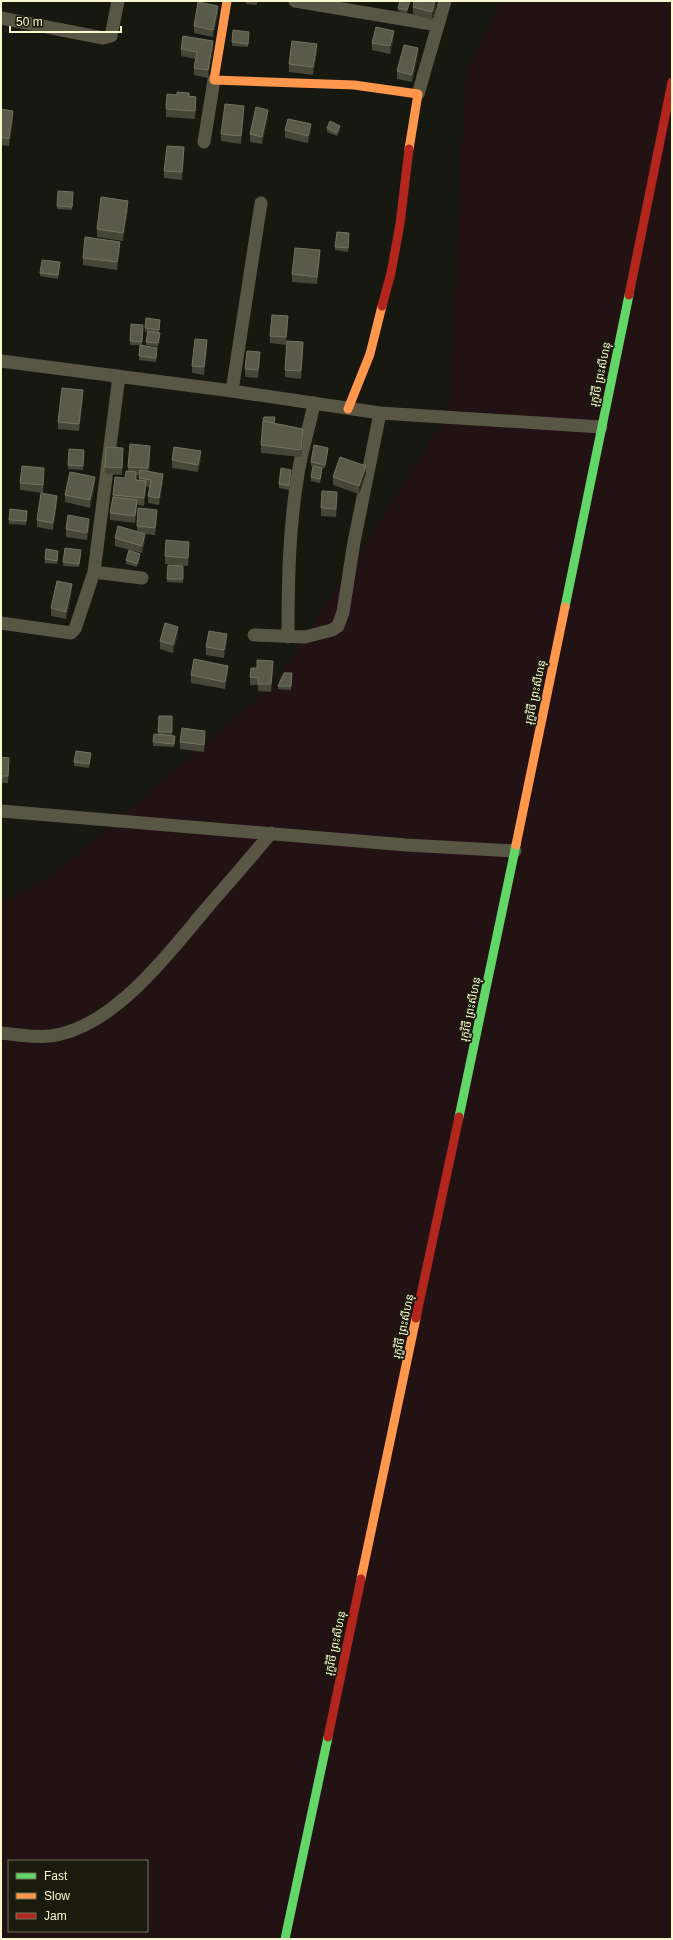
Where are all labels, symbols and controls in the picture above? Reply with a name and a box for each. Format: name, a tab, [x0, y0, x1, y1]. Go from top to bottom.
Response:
scale bar	[10, 8, 121, 34]
text: 50 m	[16, 15, 43, 29]
street label: រុក្ខវិថី ព្រះសីហនុ	[586, 340, 614, 408]
street label: រុក្ខវិថី ព្រះសីហនុ	[521, 658, 549, 726]
street label: រុក្ខវិថី ព្រះសីហនុ	[456, 975, 484, 1043]
street label: រុក្ខវិថី ព្រះសីហនុ	[389, 1292, 417, 1360]
street label: រុក្ខវិថី ព្រះសីហនុ	[321, 1609, 349, 1677]
legend	[8, 1860, 148, 1932]
text: Fast	[44, 1869, 68, 1883]
text: Slow	[44, 1889, 70, 1903]
text: Jam	[44, 1909, 67, 1923]

